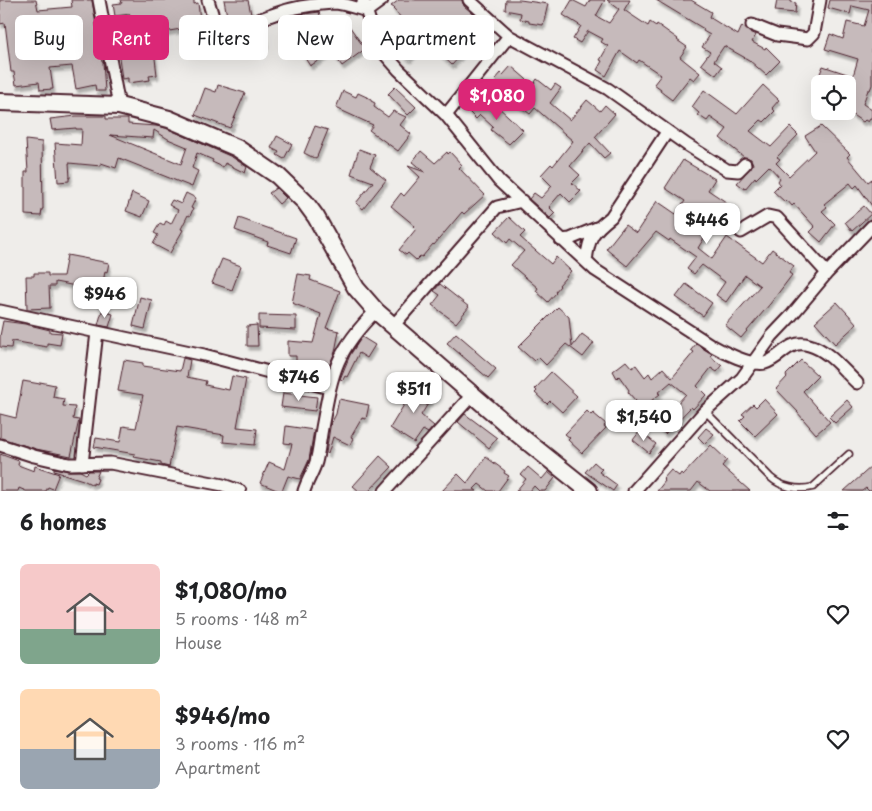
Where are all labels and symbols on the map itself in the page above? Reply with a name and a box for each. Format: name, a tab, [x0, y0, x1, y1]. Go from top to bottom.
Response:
pin: $1,080	[456, 78, 538, 121]
pin: $446	[677, 202, 737, 245]
pin: $946	[75, 276, 135, 319]
pin: $746	[269, 360, 329, 402]
pin: $511	[384, 372, 444, 414]
pin: $1,540	[603, 400, 685, 442]

